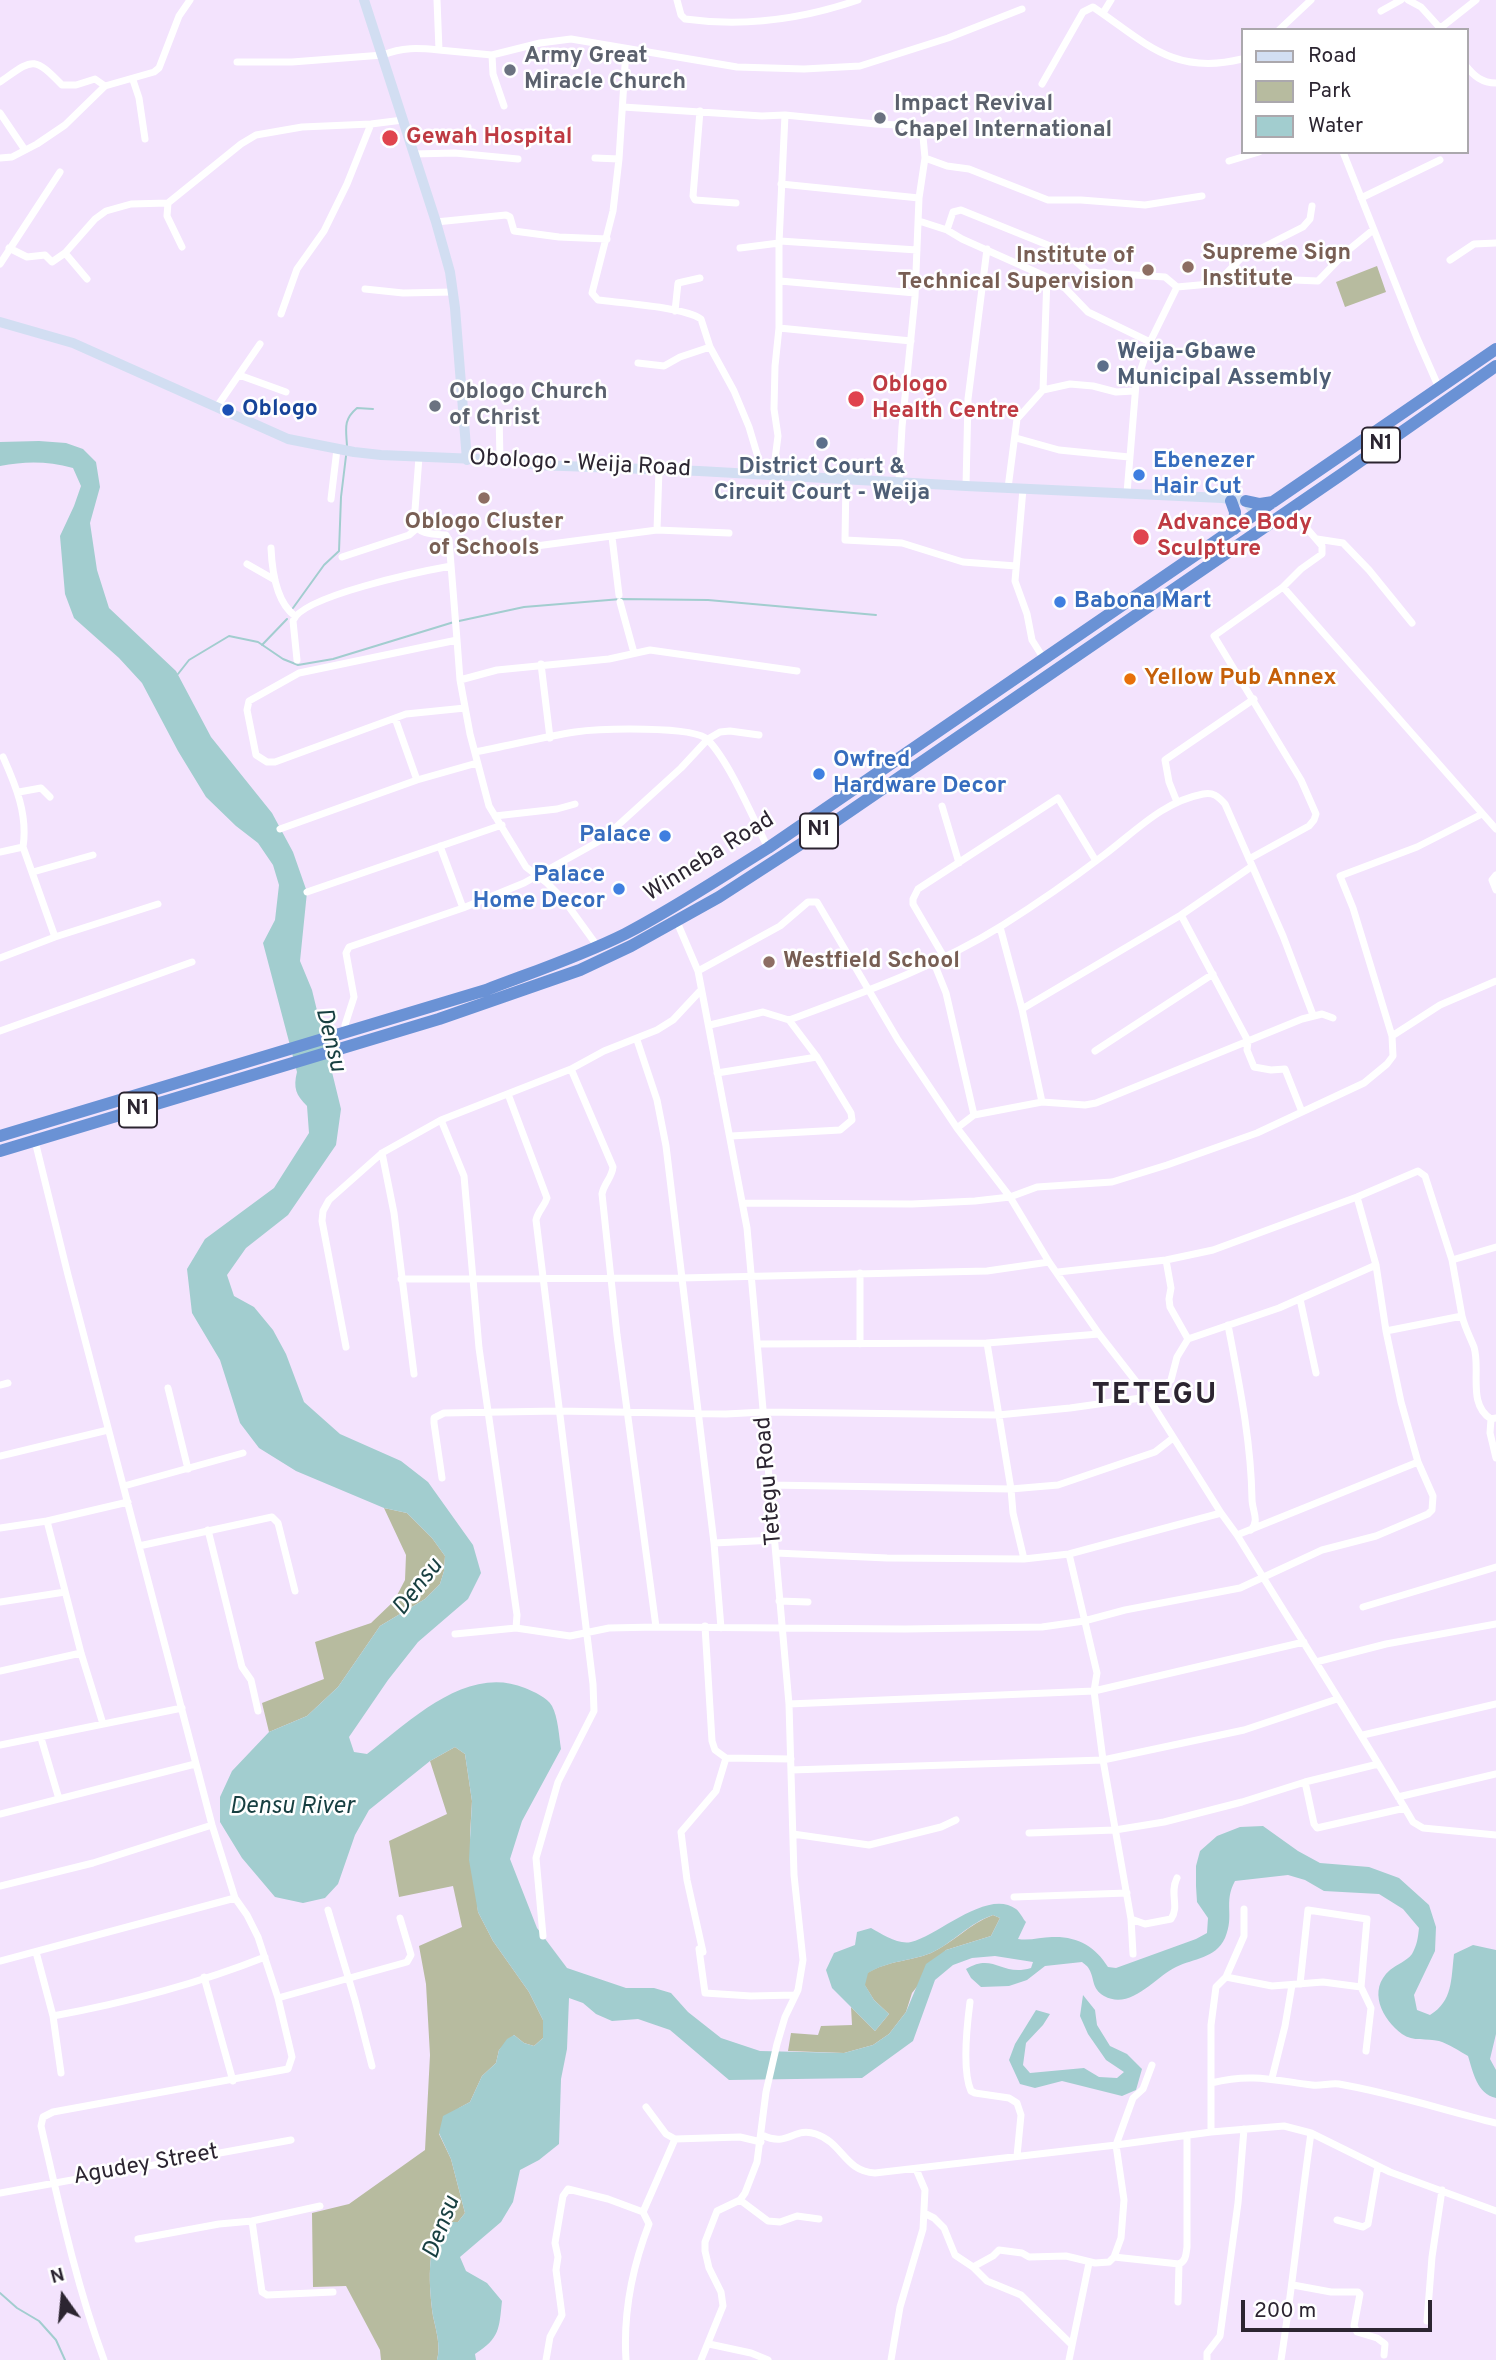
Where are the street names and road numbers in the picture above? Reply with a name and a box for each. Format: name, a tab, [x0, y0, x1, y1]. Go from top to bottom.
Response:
road number: N1	[1362, 428, 1400, 462]
street label: Obologo - Weija Road	[468, 445, 692, 485]
street label: Winneba Road	[640, 807, 780, 909]
road number: N1	[800, 814, 838, 848]
road number: N1	[119, 1092, 157, 1128]
street label: Tetegu Road	[751, 1415, 789, 1547]
street label: Agudey Street	[71, 2140, 221, 2192]

